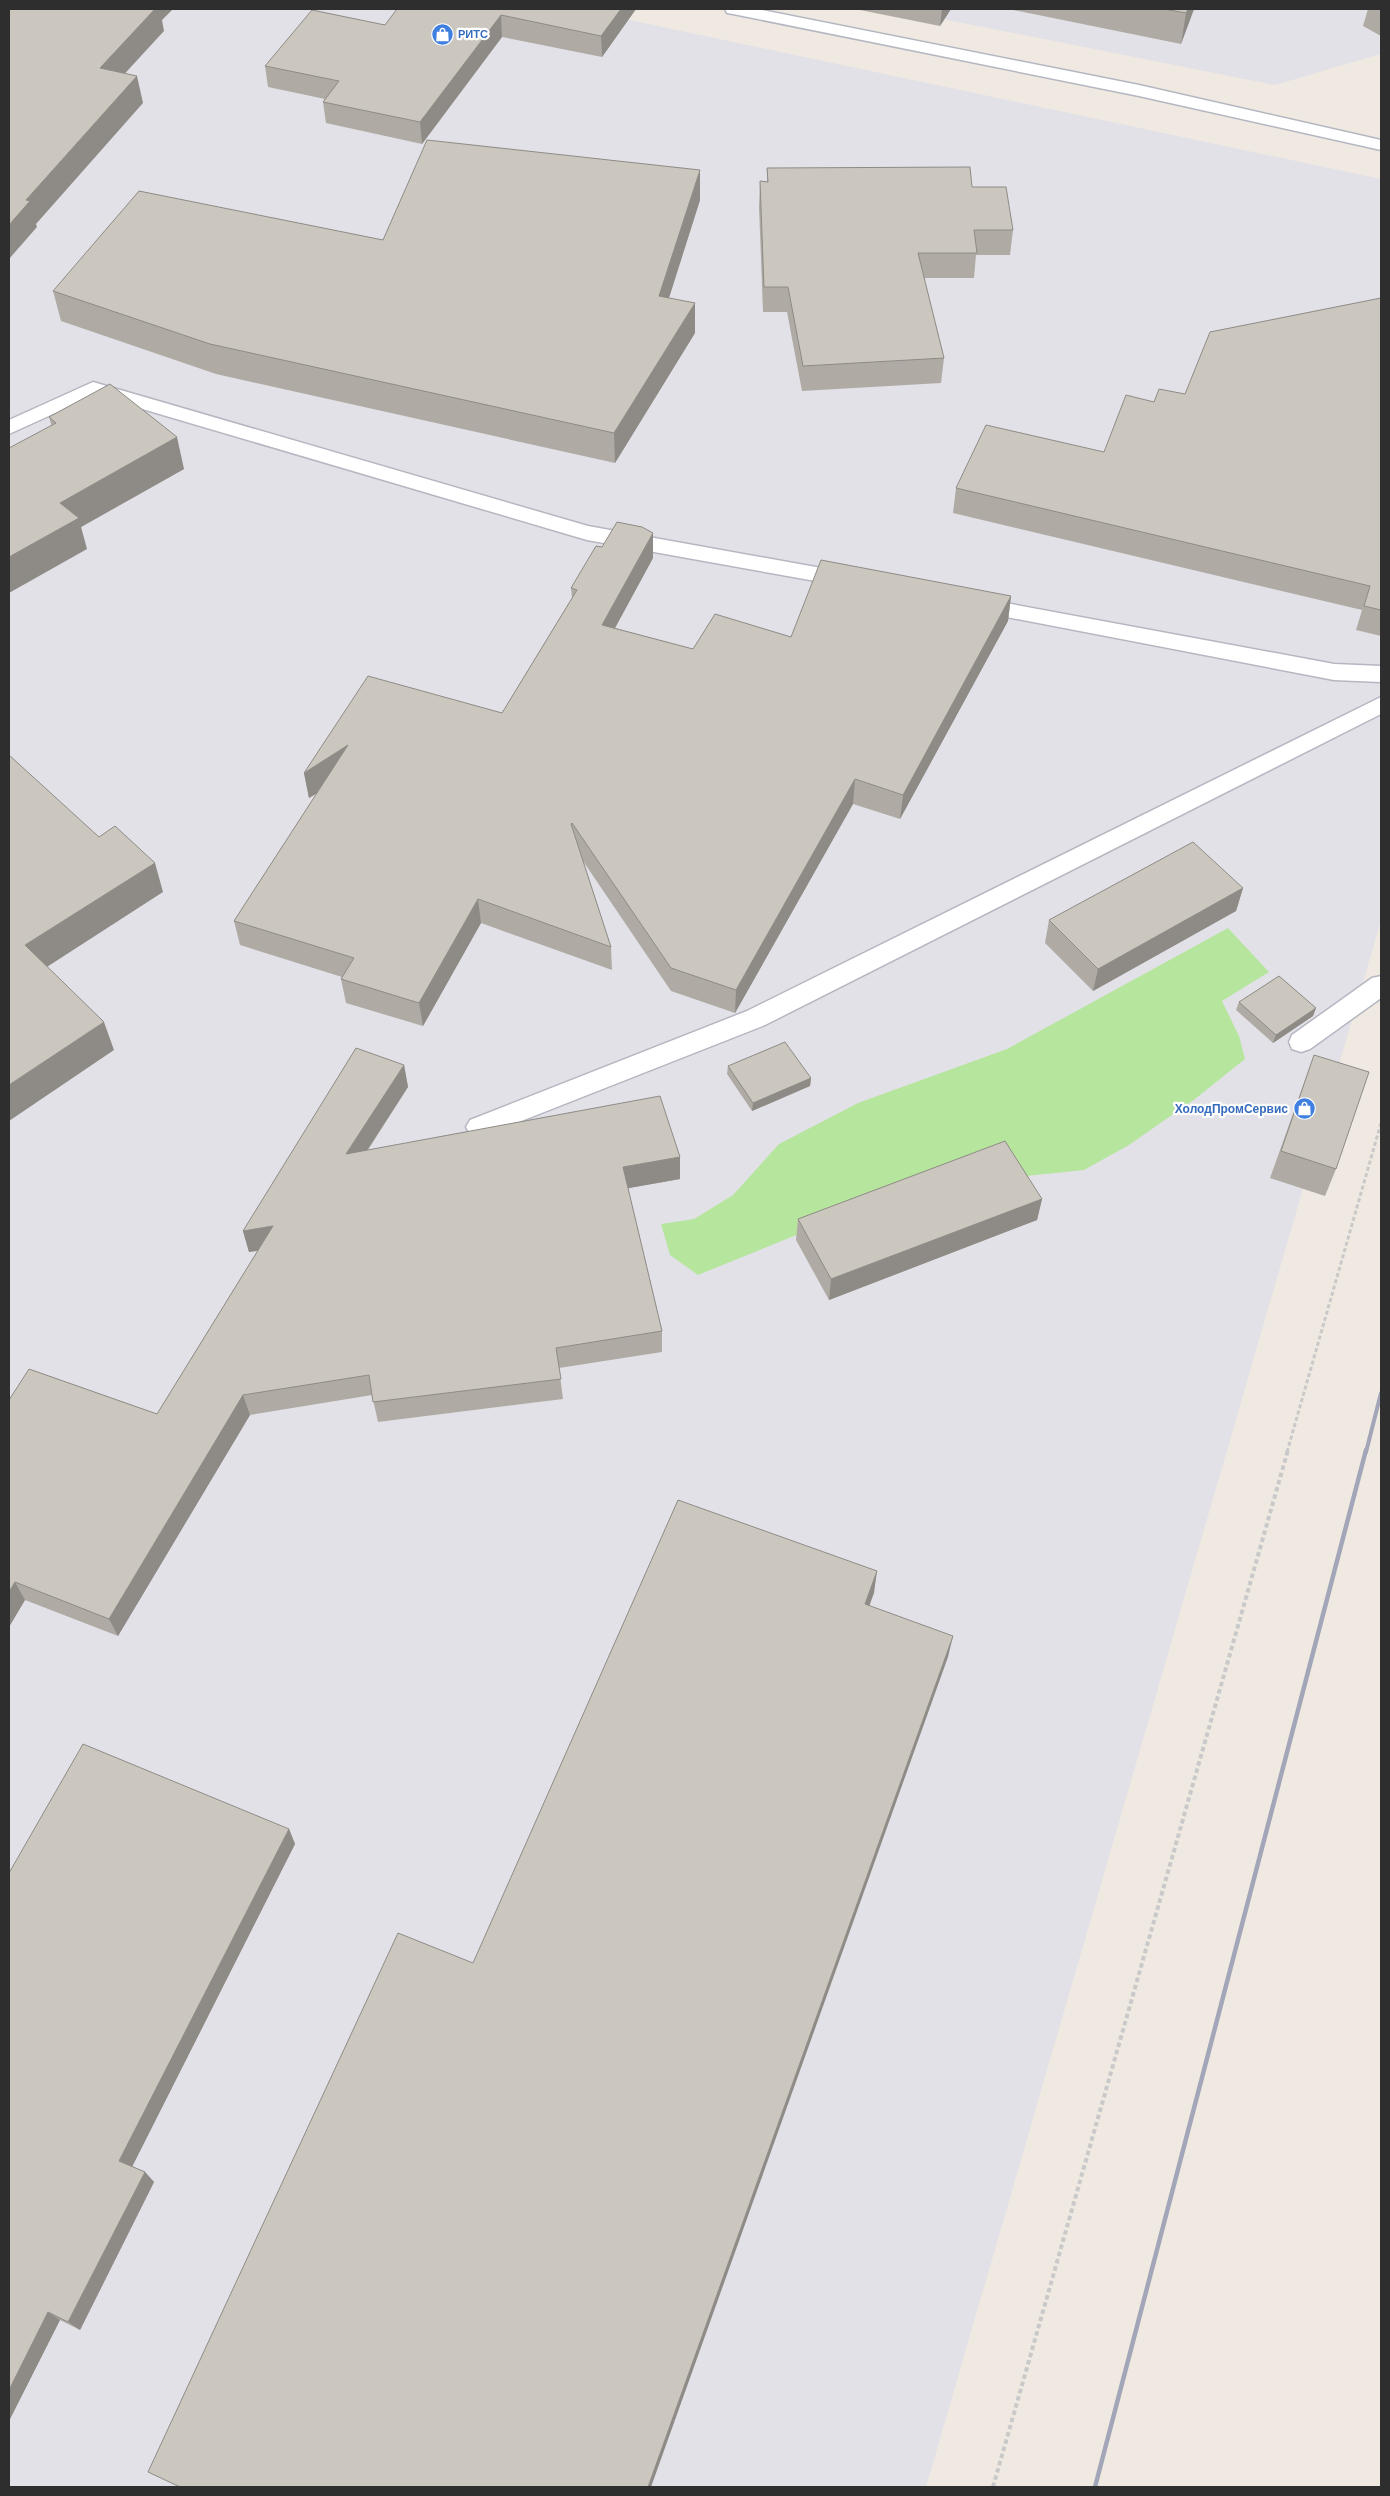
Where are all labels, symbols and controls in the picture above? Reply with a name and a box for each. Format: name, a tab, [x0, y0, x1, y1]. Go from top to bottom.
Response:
shop icon: РИТС	[430, 22, 454, 46]
place label: РИТС	[458, 28, 488, 40]
shop icon: ХолодПромСервис	[1292, 1097, 1316, 1121]
place label: ХолодПромСервис	[1175, 1102, 1288, 1116]

